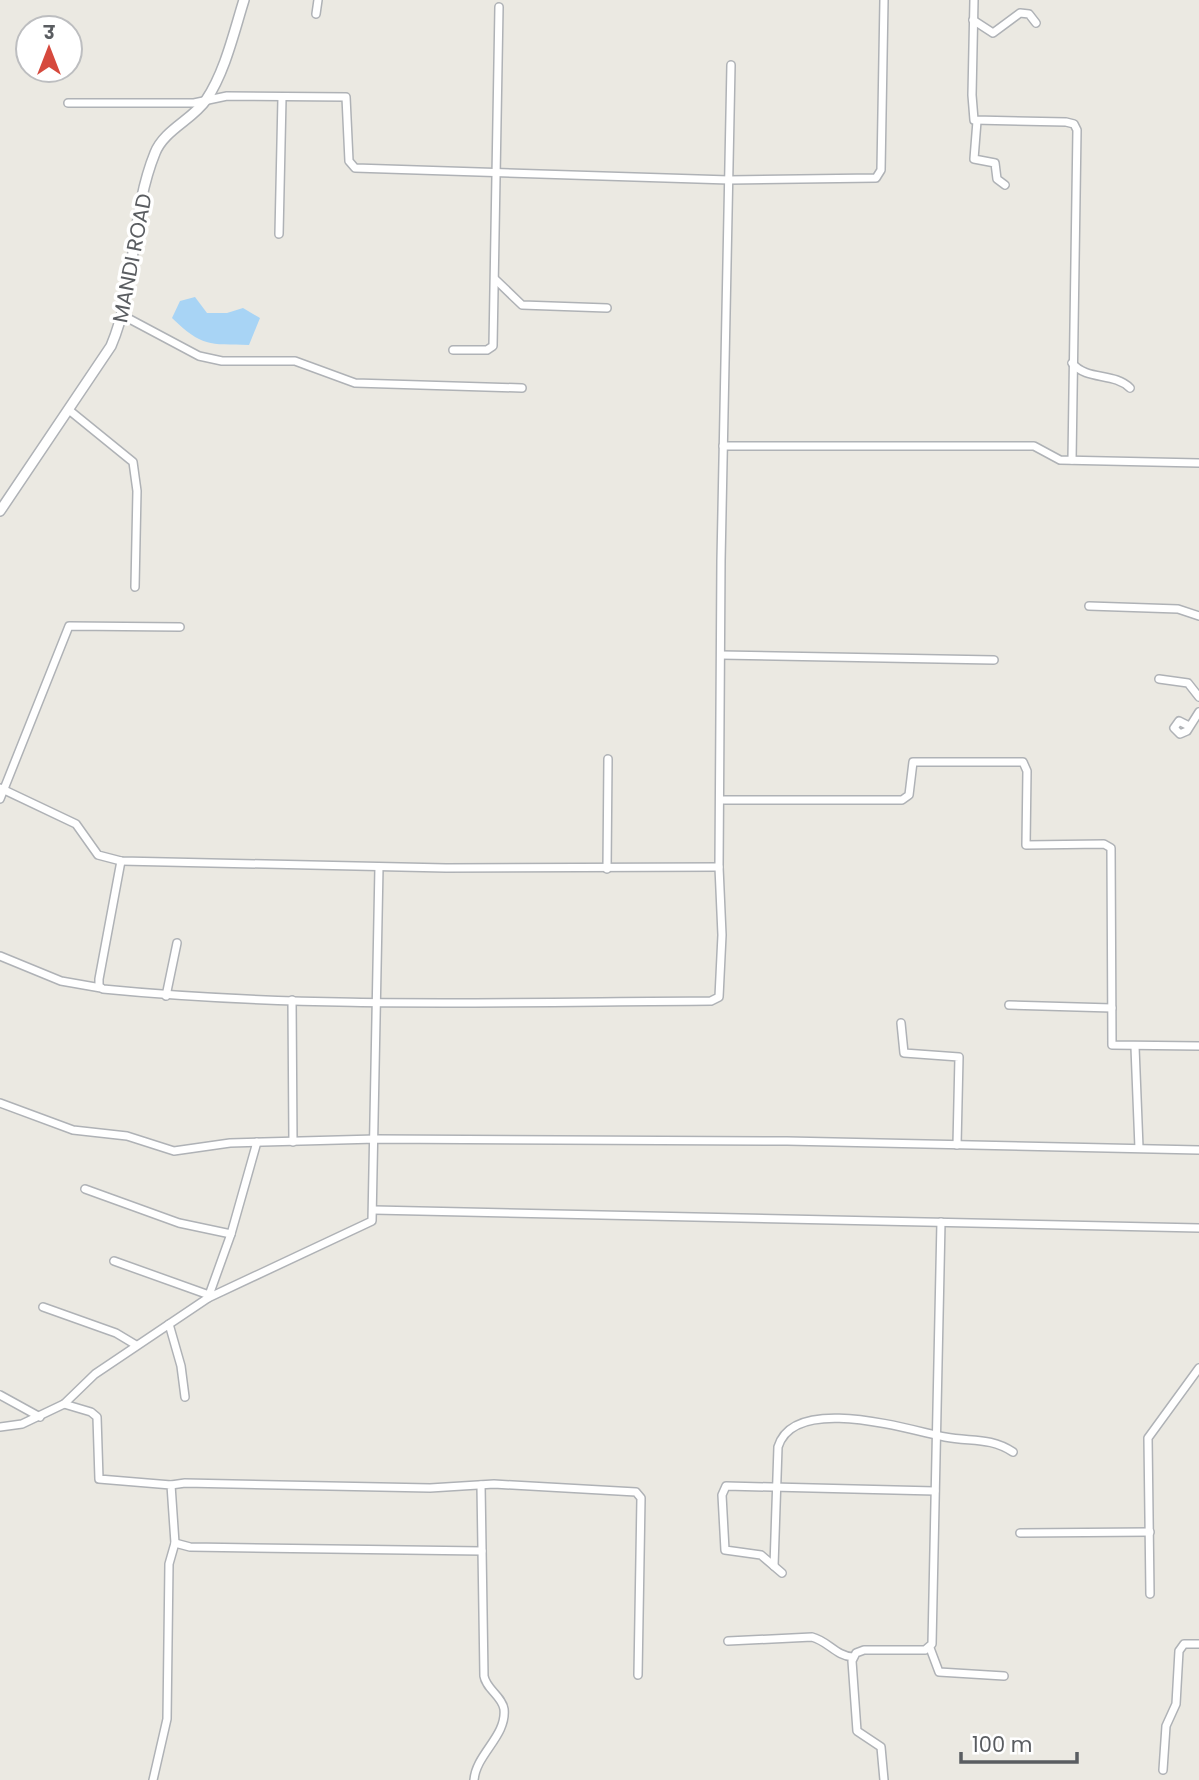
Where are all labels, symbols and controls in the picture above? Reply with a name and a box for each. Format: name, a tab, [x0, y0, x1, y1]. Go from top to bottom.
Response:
north arrow	[14, 14, 84, 84]
text: उ	[43, 19, 56, 46]
street label: MANDI ROAD	[105, 191, 159, 325]
scale bar	[961, 1720, 1076, 1764]
text: 100 m	[972, 1730, 1032, 1759]

